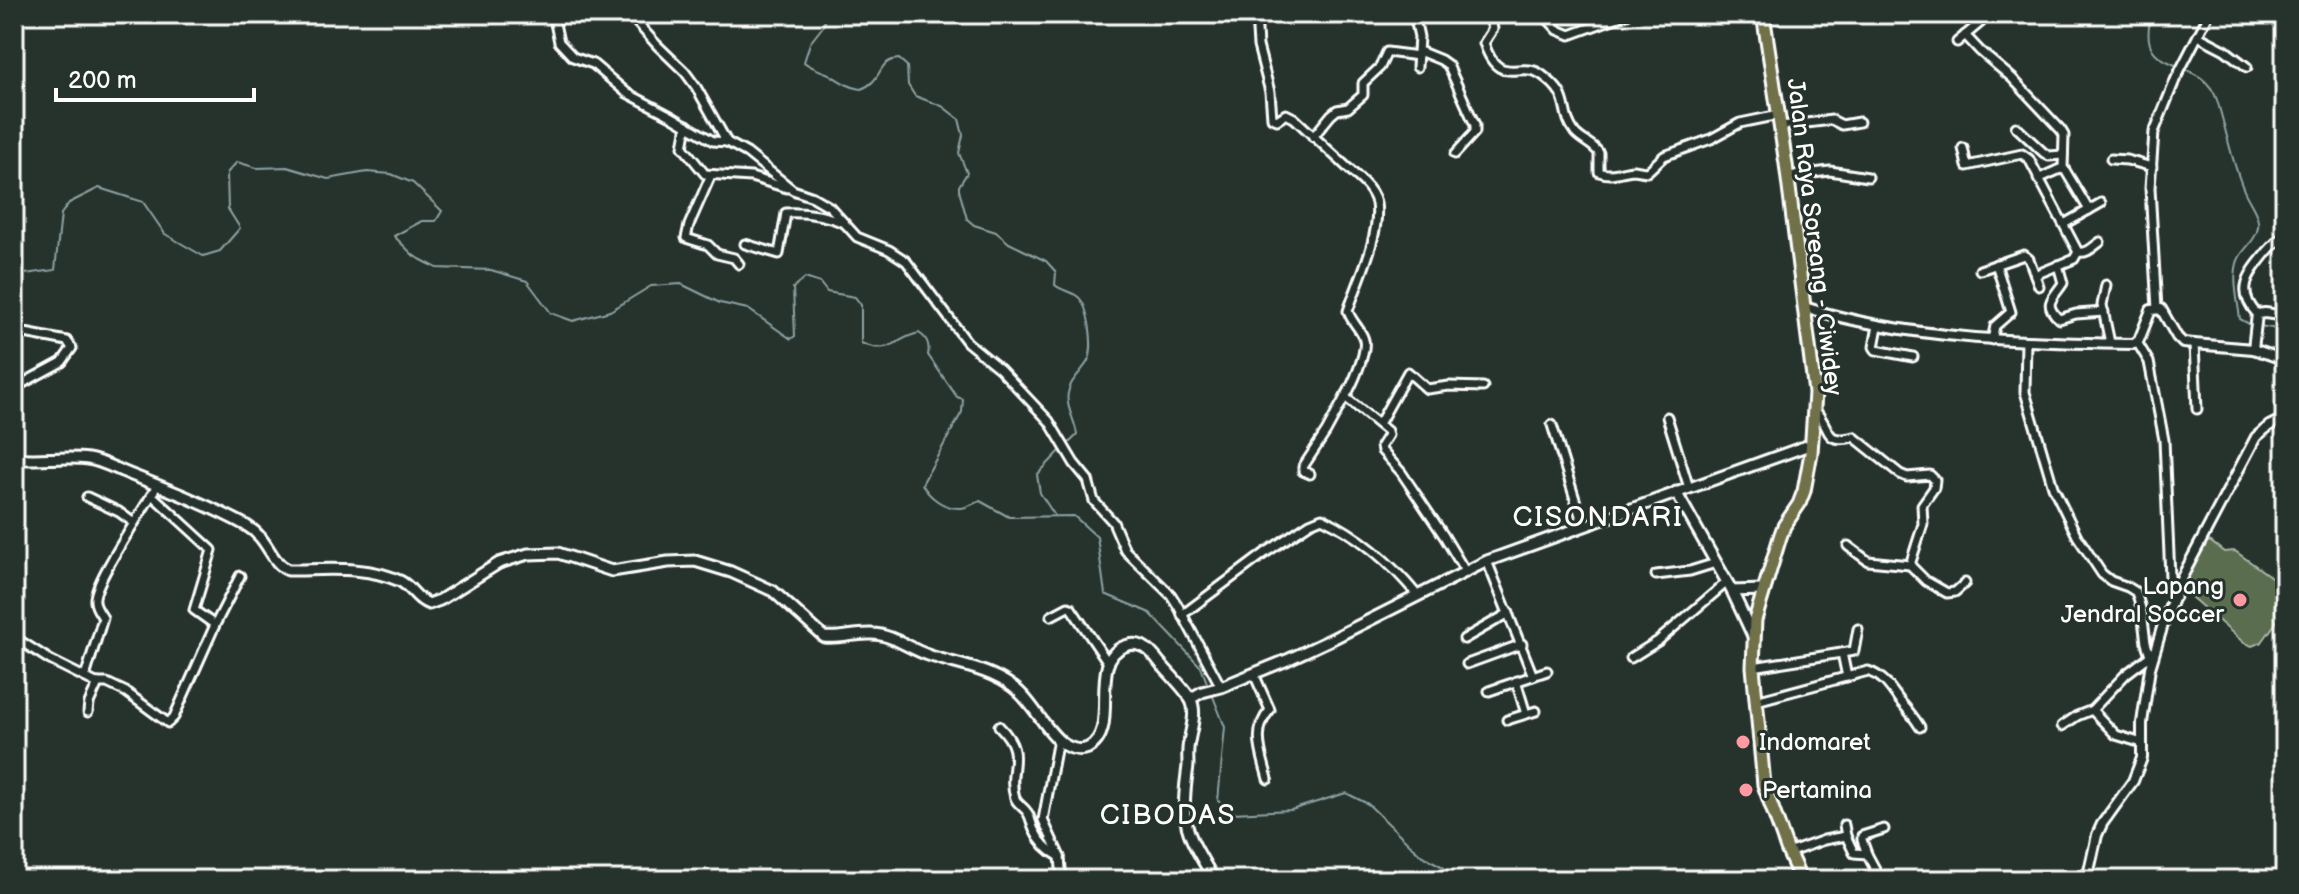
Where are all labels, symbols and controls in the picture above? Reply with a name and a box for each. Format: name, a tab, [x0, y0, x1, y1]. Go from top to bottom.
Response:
scale bar	[56, 52, 254, 102]
text: 200 m	[68, 66, 137, 95]
street label: Jalan Raya Soreang - Ciwidey	[1781, 77, 1848, 397]
district label: CISONDARI	[1512, 501, 1684, 534]
place label: Lapang Jendral Soccer	[2061, 572, 2224, 629]
marker: Lapang Jendral Soccer	[2231, 591, 2249, 609]
place label: Indomaret	[1759, 728, 1871, 757]
marker: Indomaret	[1734, 733, 1752, 751]
place label: Pertamina	[1762, 776, 1872, 805]
marker: Pertamina	[1737, 781, 1755, 799]
district label: CIBODAS	[1100, 799, 1236, 832]

